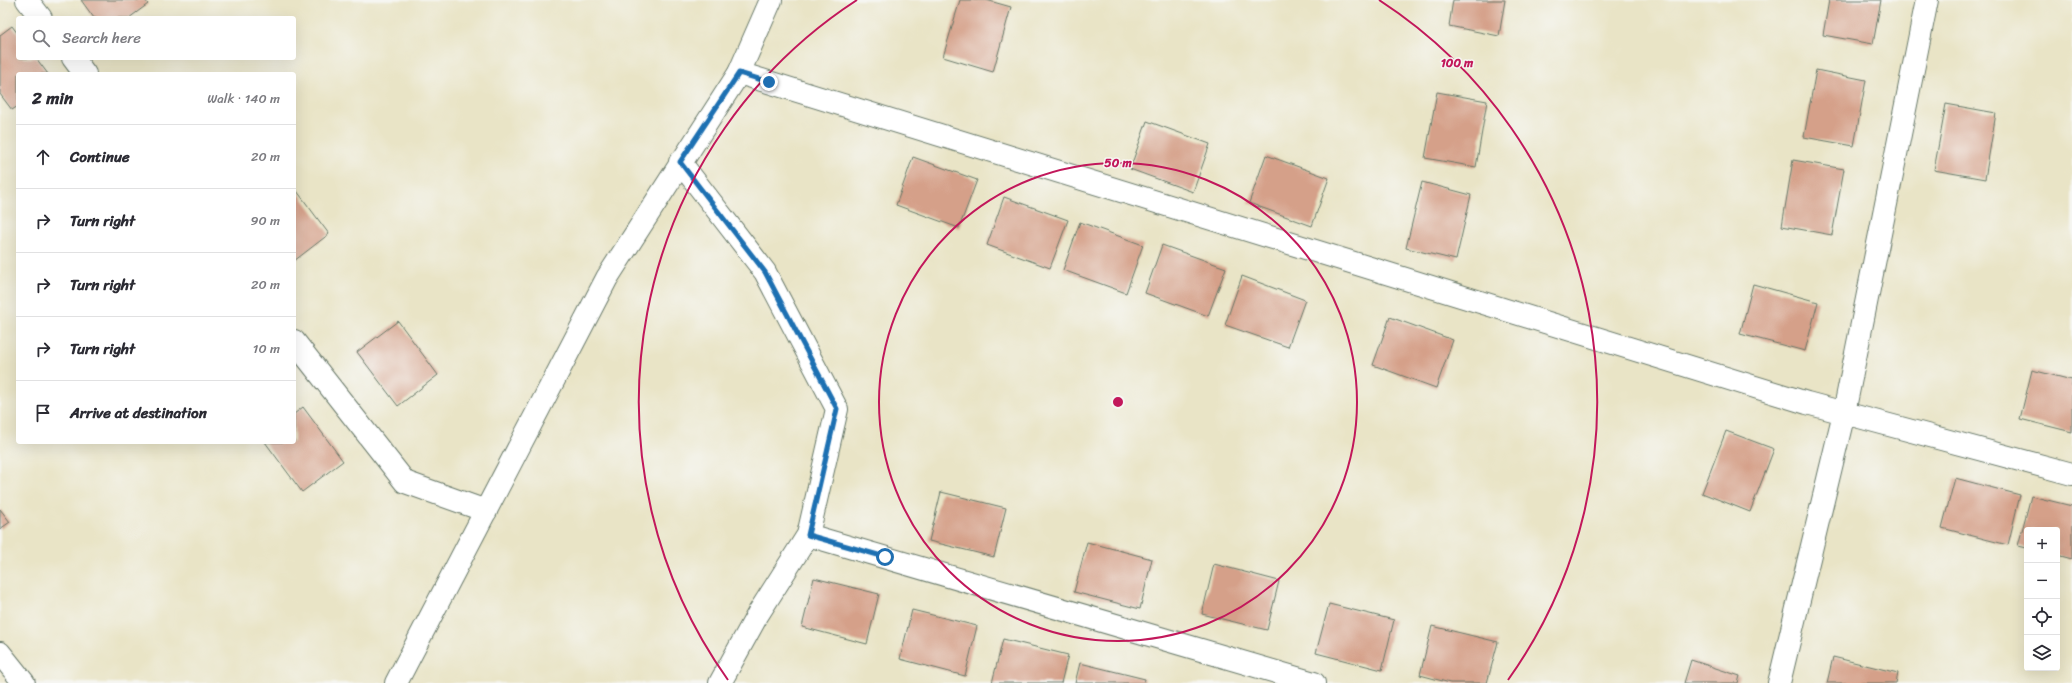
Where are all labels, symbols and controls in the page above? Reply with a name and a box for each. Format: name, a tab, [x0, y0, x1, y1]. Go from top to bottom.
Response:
search box	[16, 16, 296, 60]
text: Search here	[62, 25, 141, 51]
icon: search	[30, 27, 52, 49]
text: 100 m	[1441, 52, 1474, 74]
route end	[760, 73, 778, 91]
text: 2 min	[32, 83, 73, 113]
text: Walk · 140 m	[207, 87, 280, 110]
text: Continue	[70, 144, 130, 170]
text: 20 m	[251, 145, 280, 168]
icon: ahead	[32, 146, 54, 168]
text: 50 m	[1104, 152, 1132, 174]
text: Turn right	[70, 208, 135, 234]
text: 90 m	[250, 209, 280, 232]
icon: right	[32, 210, 54, 232]
text: Turn right	[70, 272, 135, 298]
text: 20 m	[251, 273, 280, 296]
icon: right	[32, 274, 54, 296]
text: Turn right	[70, 336, 135, 362]
text: 10 m	[253, 337, 280, 360]
icon: right	[32, 338, 54, 360]
centre of rings	[1111, 395, 1125, 409]
text: Arrive at destination	[70, 400, 207, 426]
icon: arrive	[32, 402, 54, 424]
map controls	[2024, 527, 2060, 671]
button: +	[2024, 527, 2060, 563]
route start	[876, 548, 894, 566]
button: −	[2024, 563, 2060, 599]
button: locate	[2024, 599, 2060, 635]
button: layers	[2024, 635, 2060, 671]

